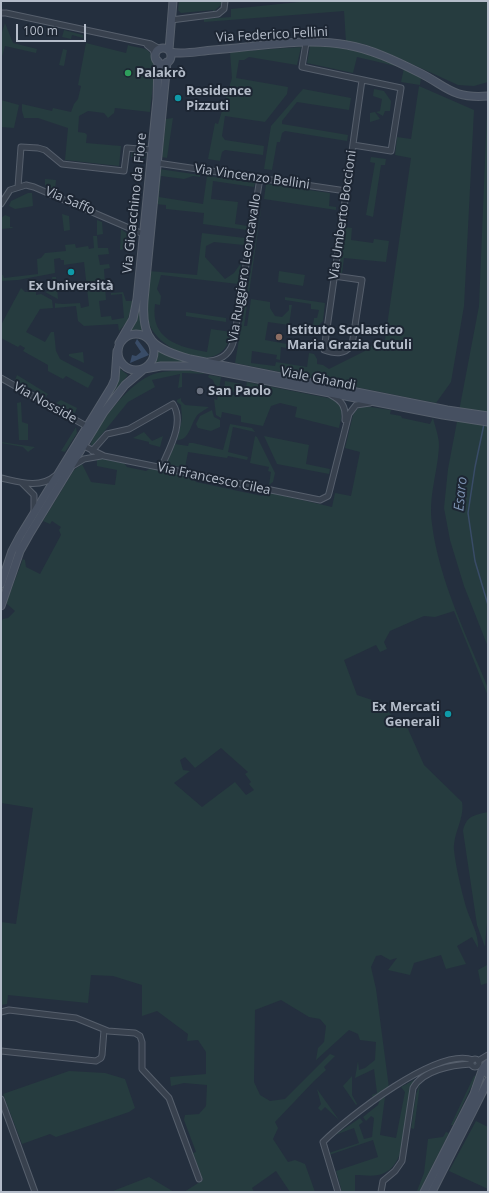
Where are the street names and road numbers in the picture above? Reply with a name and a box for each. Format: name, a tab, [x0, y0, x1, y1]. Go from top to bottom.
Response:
street label: Via Federico Fellini	[216, 24, 328, 46]
street label: Via Gioacchino da Fiore	[120, 132, 150, 274]
street label: Via Umberto Boccioni	[326, 149, 360, 281]
street label: Via Vincenzo Bellini	[193, 161, 311, 193]
street label: Via Saffo	[43, 184, 97, 218]
street label: Via Ruggiero Leoncavallo	[226, 193, 264, 343]
street label: Viale Ghandi	[279, 364, 357, 394]
street label: Via Nosside	[11, 379, 79, 427]
street label: Via Francesco Cilea	[156, 459, 272, 499]

